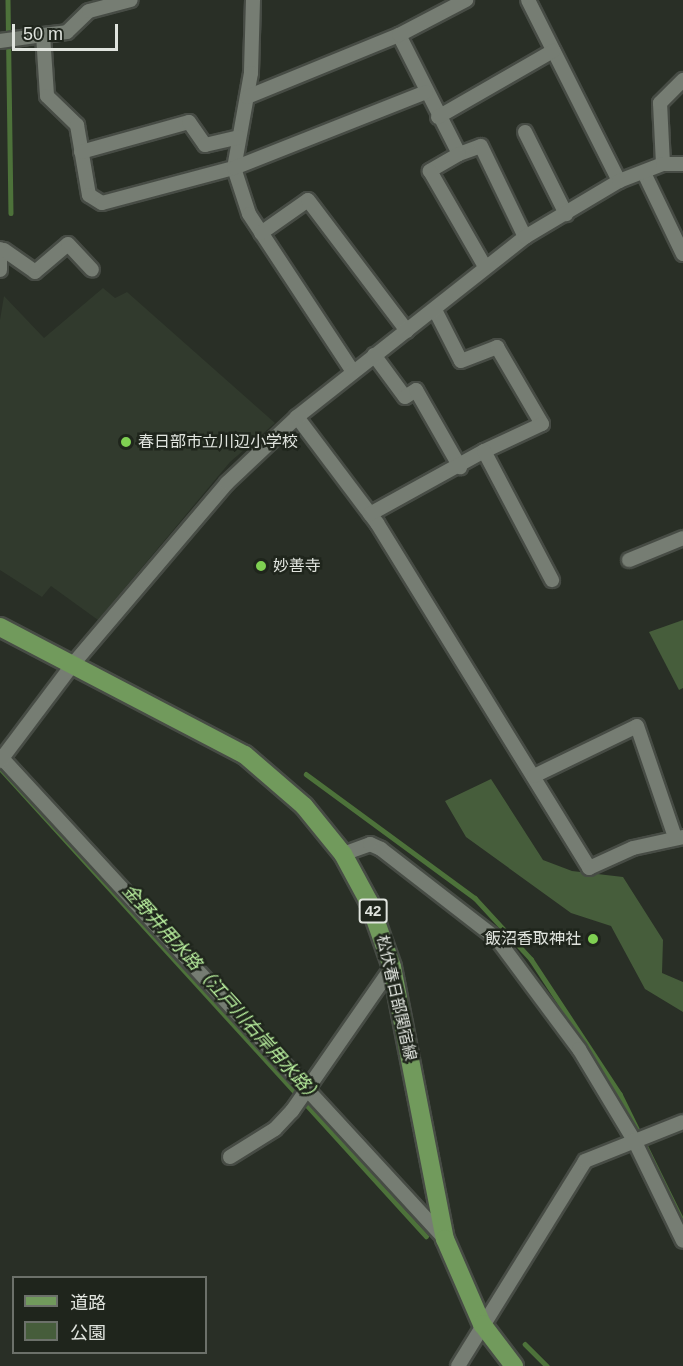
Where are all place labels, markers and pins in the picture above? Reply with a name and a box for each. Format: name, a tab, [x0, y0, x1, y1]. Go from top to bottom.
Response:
place label: 春日部市立川辺小学校	[138, 432, 298, 452]
marker: 春日部市立川辺小学校	[119, 435, 133, 449]
place label: 妙善寺	[273, 556, 321, 576]
marker: 妙善寺	[254, 559, 268, 573]
place label: 飯沼香取神社	[485, 929, 581, 949]
marker: 飯沼香取神社	[586, 932, 600, 946]

